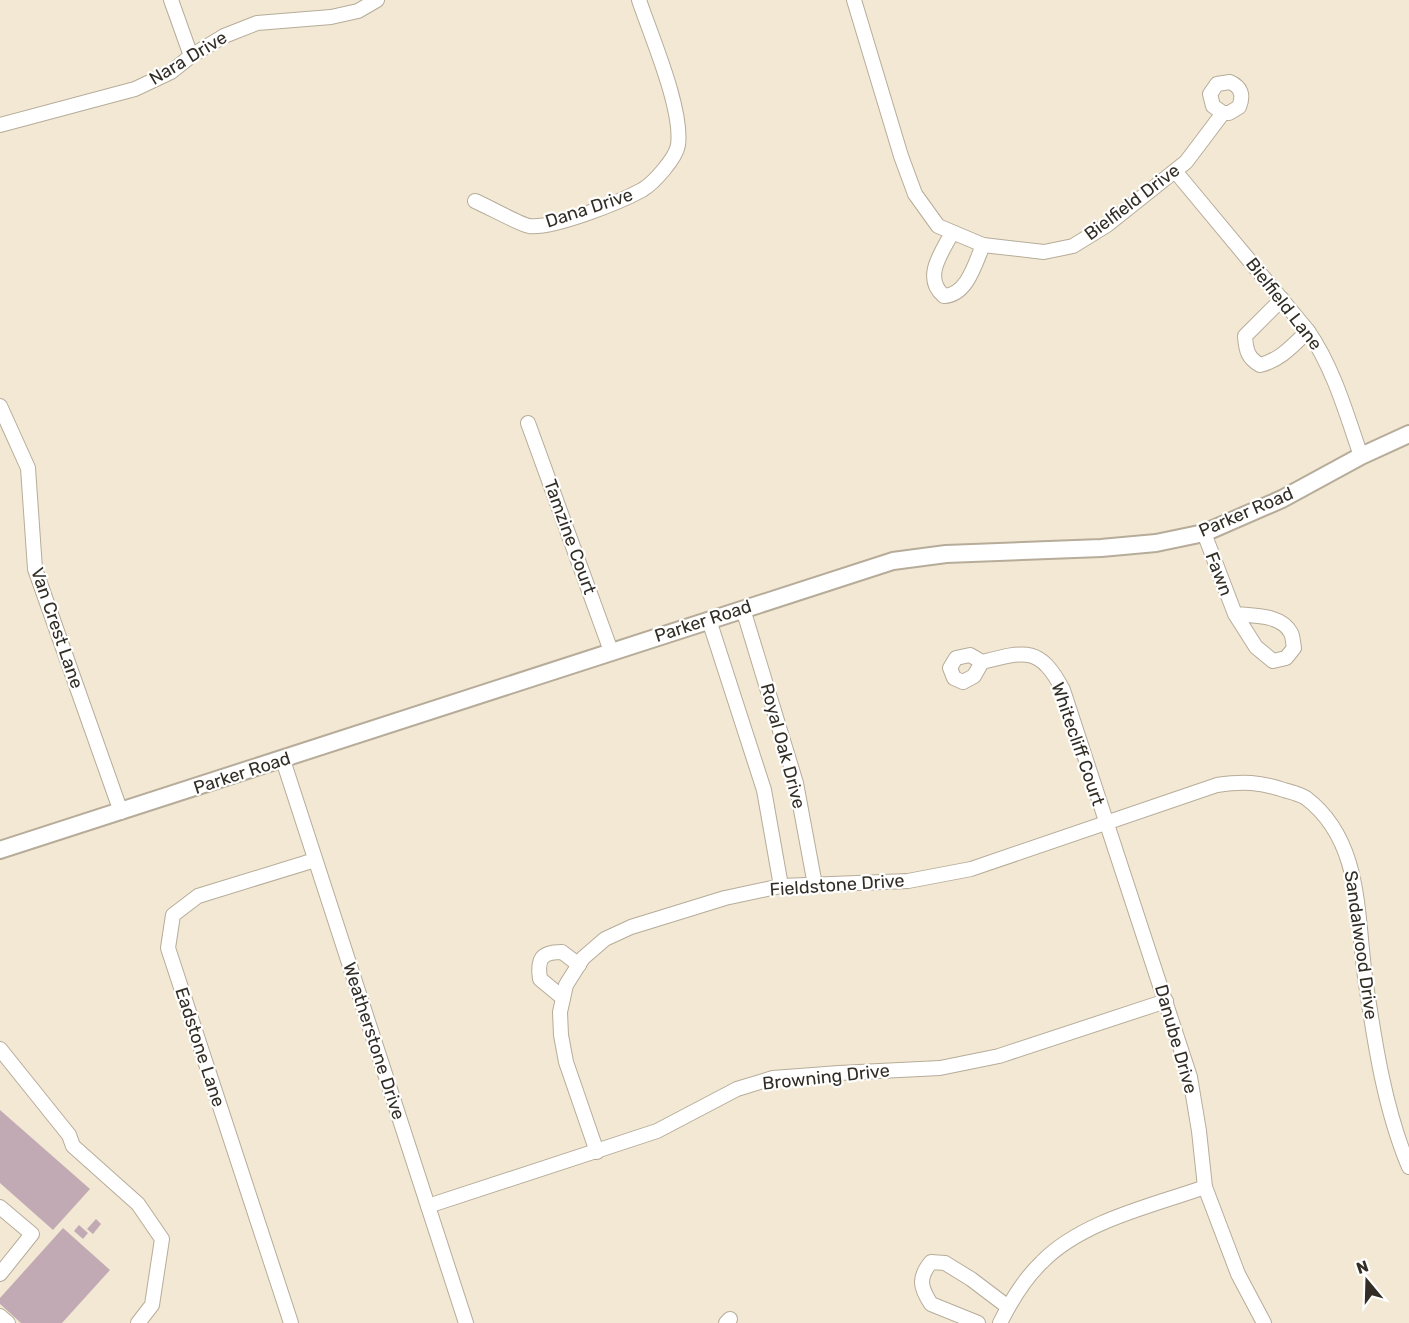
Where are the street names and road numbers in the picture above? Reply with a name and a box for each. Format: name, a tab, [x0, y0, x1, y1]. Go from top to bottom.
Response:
street label: Nara Drive	[145, 26, 231, 90]
street label: Bielfield Drive	[1080, 159, 1184, 245]
street label: Dana Drive	[542, 183, 636, 233]
street label: Bielfield Lane	[1241, 253, 1327, 355]
street label: Tamzine Court	[539, 477, 601, 597]
street label: Parker Road	[1195, 482, 1297, 542]
street label: Fawn	[1201, 549, 1237, 599]
street label: Van Crest Lane	[26, 565, 88, 691]
street label: Parker Road	[652, 595, 754, 647]
street label: Whitecliff Court	[1047, 679, 1109, 809]
street label: Royal Oak Drive	[756, 681, 810, 811]
street label: Parker Road	[191, 747, 293, 799]
street label: Fieldstone Drive	[769, 869, 905, 901]
street label: Sandalwood Drive	[1340, 869, 1382, 1021]
street label: Weatherstone Drive	[338, 960, 410, 1122]
street label: Danube Drive	[1150, 982, 1202, 1096]
street label: Eadstone Lane	[170, 984, 230, 1110]
street label: Browning Drive	[761, 1059, 891, 1095]

